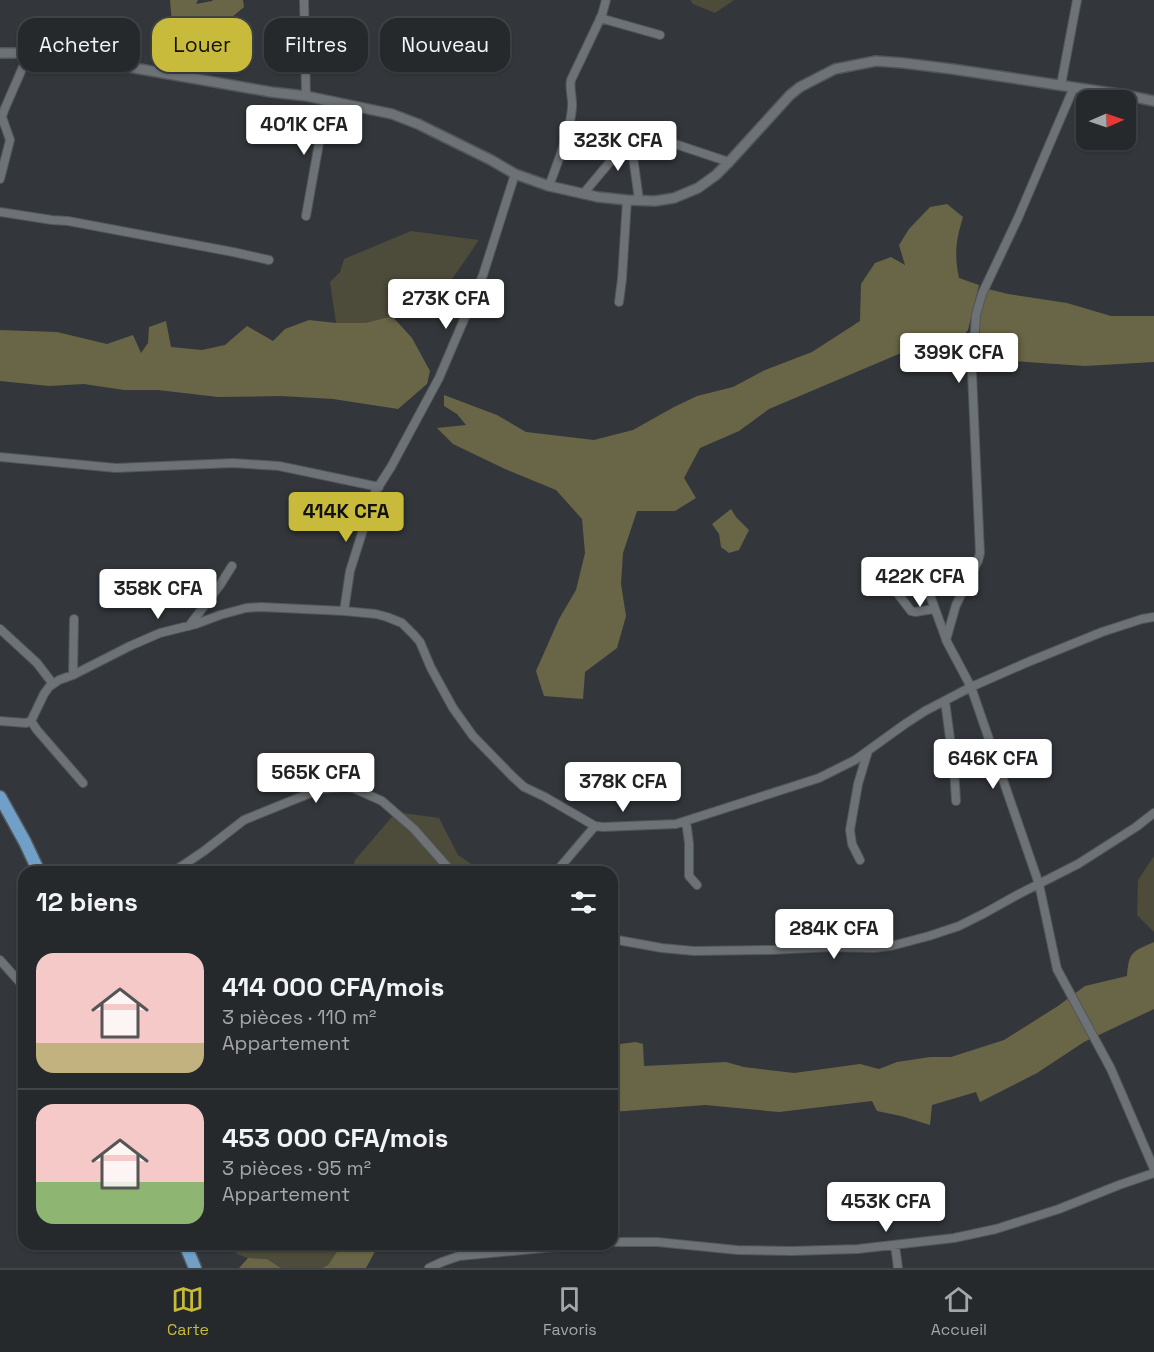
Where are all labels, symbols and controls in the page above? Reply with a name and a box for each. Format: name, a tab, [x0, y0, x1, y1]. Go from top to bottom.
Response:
chip: Acheter	[18, 18, 140, 72]
chip: Louer	[152, 18, 252, 72]
chip: Filtres	[264, 18, 368, 72]
chip: Nouveau	[380, 18, 510, 72]
north arrow	[1076, 90, 1136, 150]
map controls	[1076, 90, 1136, 150]
pin: 401K CFA	[242, 105, 366, 156]
text: 401K CFA	[260, 111, 348, 137]
pin: 323K CFA	[556, 121, 680, 172]
text: 323K CFA	[573, 127, 663, 153]
pin: 273K CFA	[384, 279, 508, 330]
text: 273K CFA	[402, 285, 490, 311]
pin: 399K CFA	[897, 333, 1021, 384]
text: 399K CFA	[914, 339, 1004, 365]
pin: 414K CFA	[284, 492, 408, 543]
text: 414K CFA	[303, 498, 389, 524]
pin: 422K CFA	[858, 557, 982, 608]
text: 422K CFA	[875, 563, 965, 589]
pin: 358K CFA	[96, 569, 220, 620]
text: 358K CFA	[113, 575, 203, 601]
pin: 646K CFA	[931, 739, 1055, 790]
text: 646K CFA	[948, 745, 1038, 771]
pin: 565K CFA	[254, 753, 378, 804]
text: 565K CFA	[271, 759, 361, 785]
pin: 378K CFA	[561, 762, 685, 813]
text: 378K CFA	[579, 768, 667, 794]
text: 12 biens	[36, 885, 138, 919]
icon: filters	[567, 886, 600, 919]
pin: 284K CFA	[772, 909, 896, 960]
text: 284K CFA	[789, 915, 879, 941]
text: 414 000 CFA/mois	[222, 970, 444, 1004]
icon: home	[84, 977, 156, 1049]
text: 3 pièces · 110 m²	[222, 1004, 376, 1030]
text: Appartement	[222, 1030, 350, 1056]
text: 453 000 CFA/mois	[222, 1121, 448, 1155]
icon: home	[84, 1128, 156, 1200]
text: 3 pièces · 95 m²	[222, 1155, 371, 1181]
text: Appartement	[222, 1181, 350, 1207]
pin: 453K CFA	[824, 1182, 948, 1233]
text: 453K CFA	[841, 1188, 931, 1214]
tab: Carte	[167, 1283, 209, 1340]
tab: Favoris	[543, 1283, 597, 1340]
tab: Accueil	[931, 1283, 987, 1340]

